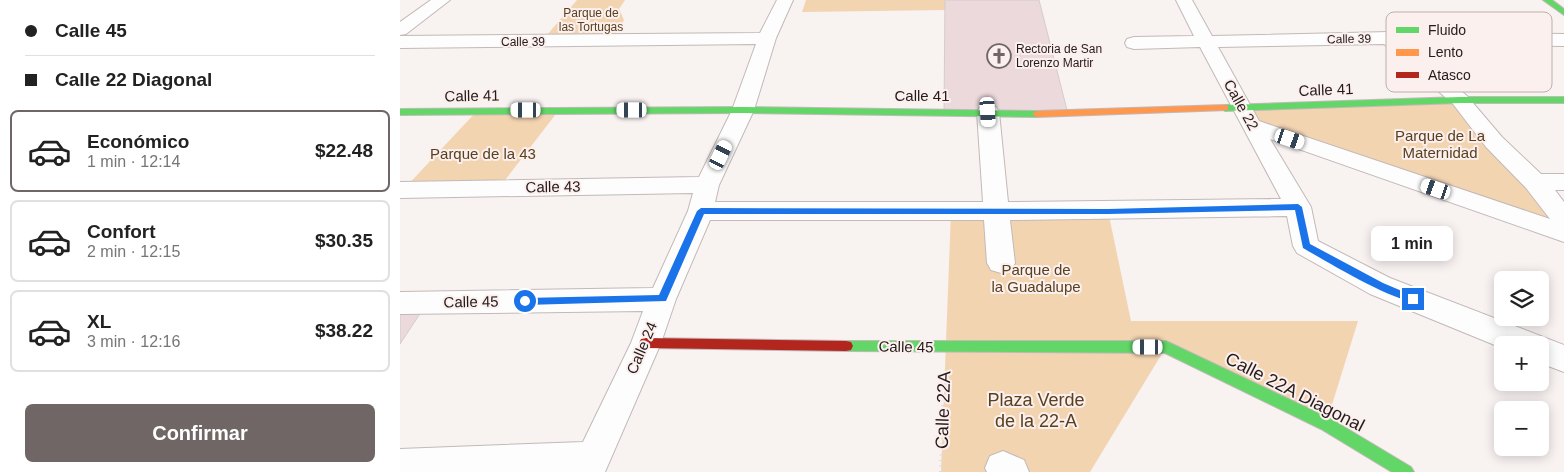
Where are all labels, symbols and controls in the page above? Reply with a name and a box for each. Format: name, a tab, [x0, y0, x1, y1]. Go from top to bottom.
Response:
park label: Parque de las Tortugas	[559, 6, 623, 34]
legend	[1386, 12, 1552, 92]
text: Calle 45	[55, 20, 127, 41]
text: Fluido	[1428, 22, 1466, 38]
street label: Calle 39	[1327, 32, 1371, 46]
street label: Calle 39	[501, 35, 545, 49]
place label: Rectoria de San Lorenzo Martir	[1016, 42, 1102, 70]
church icon: Rectoria de San Lorenzo Martir	[986, 43, 1012, 69]
text: Lento	[1428, 44, 1463, 60]
text: Atasco	[1428, 67, 1471, 83]
text: Calle 22 Diagonal	[55, 69, 212, 90]
street label: Calle 22	[1221, 77, 1262, 133]
street label: Calle 41	[1298, 80, 1354, 99]
street label: Calle 41	[444, 87, 500, 104]
street label: Calle 41	[894, 87, 950, 104]
car	[979, 97, 996, 127]
car	[511, 103, 541, 118]
car	[617, 103, 647, 118]
car	[1273, 127, 1306, 151]
park label: Parque de La Maternidad	[1395, 127, 1486, 161]
icon: car	[27, 129, 72, 174]
text: Económico	[87, 131, 189, 152]
car	[707, 138, 734, 172]
text: $22.48	[315, 140, 373, 161]
park label: Parque de la 43	[430, 145, 536, 162]
text: 1 min · 12:14	[87, 153, 180, 170]
car	[1419, 177, 1452, 201]
street label: Calle 43	[525, 178, 581, 195]
icon: car	[27, 219, 72, 264]
text: Confort	[87, 221, 156, 242]
callout: 1 min	[1372, 226, 1454, 262]
text: $30.35	[315, 230, 373, 251]
text: 1 min	[1391, 235, 1433, 252]
text: 2 min · 12:15	[87, 243, 180, 260]
park label: Parque de la Guadalupe	[991, 261, 1081, 295]
map controls	[1494, 271, 1549, 456]
button: layers	[1494, 271, 1549, 326]
route end	[1402, 288, 1424, 310]
route start	[514, 290, 536, 312]
street label: Calle 45	[443, 293, 499, 310]
icon: car	[27, 309, 72, 354]
text: XL	[87, 311, 111, 332]
street label: Calle 24	[623, 319, 660, 376]
text: $38.22	[315, 320, 373, 341]
text: 3 min · 12:16	[87, 333, 180, 350]
button: +	[1494, 336, 1549, 391]
street label: Calle 45	[878, 338, 934, 355]
car	[1133, 340, 1163, 355]
street label: Calle 22A Diagonal	[1222, 348, 1368, 436]
street label: Calle 22A	[932, 371, 954, 449]
park label: Plaza Verde de la 22-A	[987, 390, 1085, 431]
button: −	[1494, 401, 1549, 456]
button: Confirmar	[25, 404, 375, 462]

